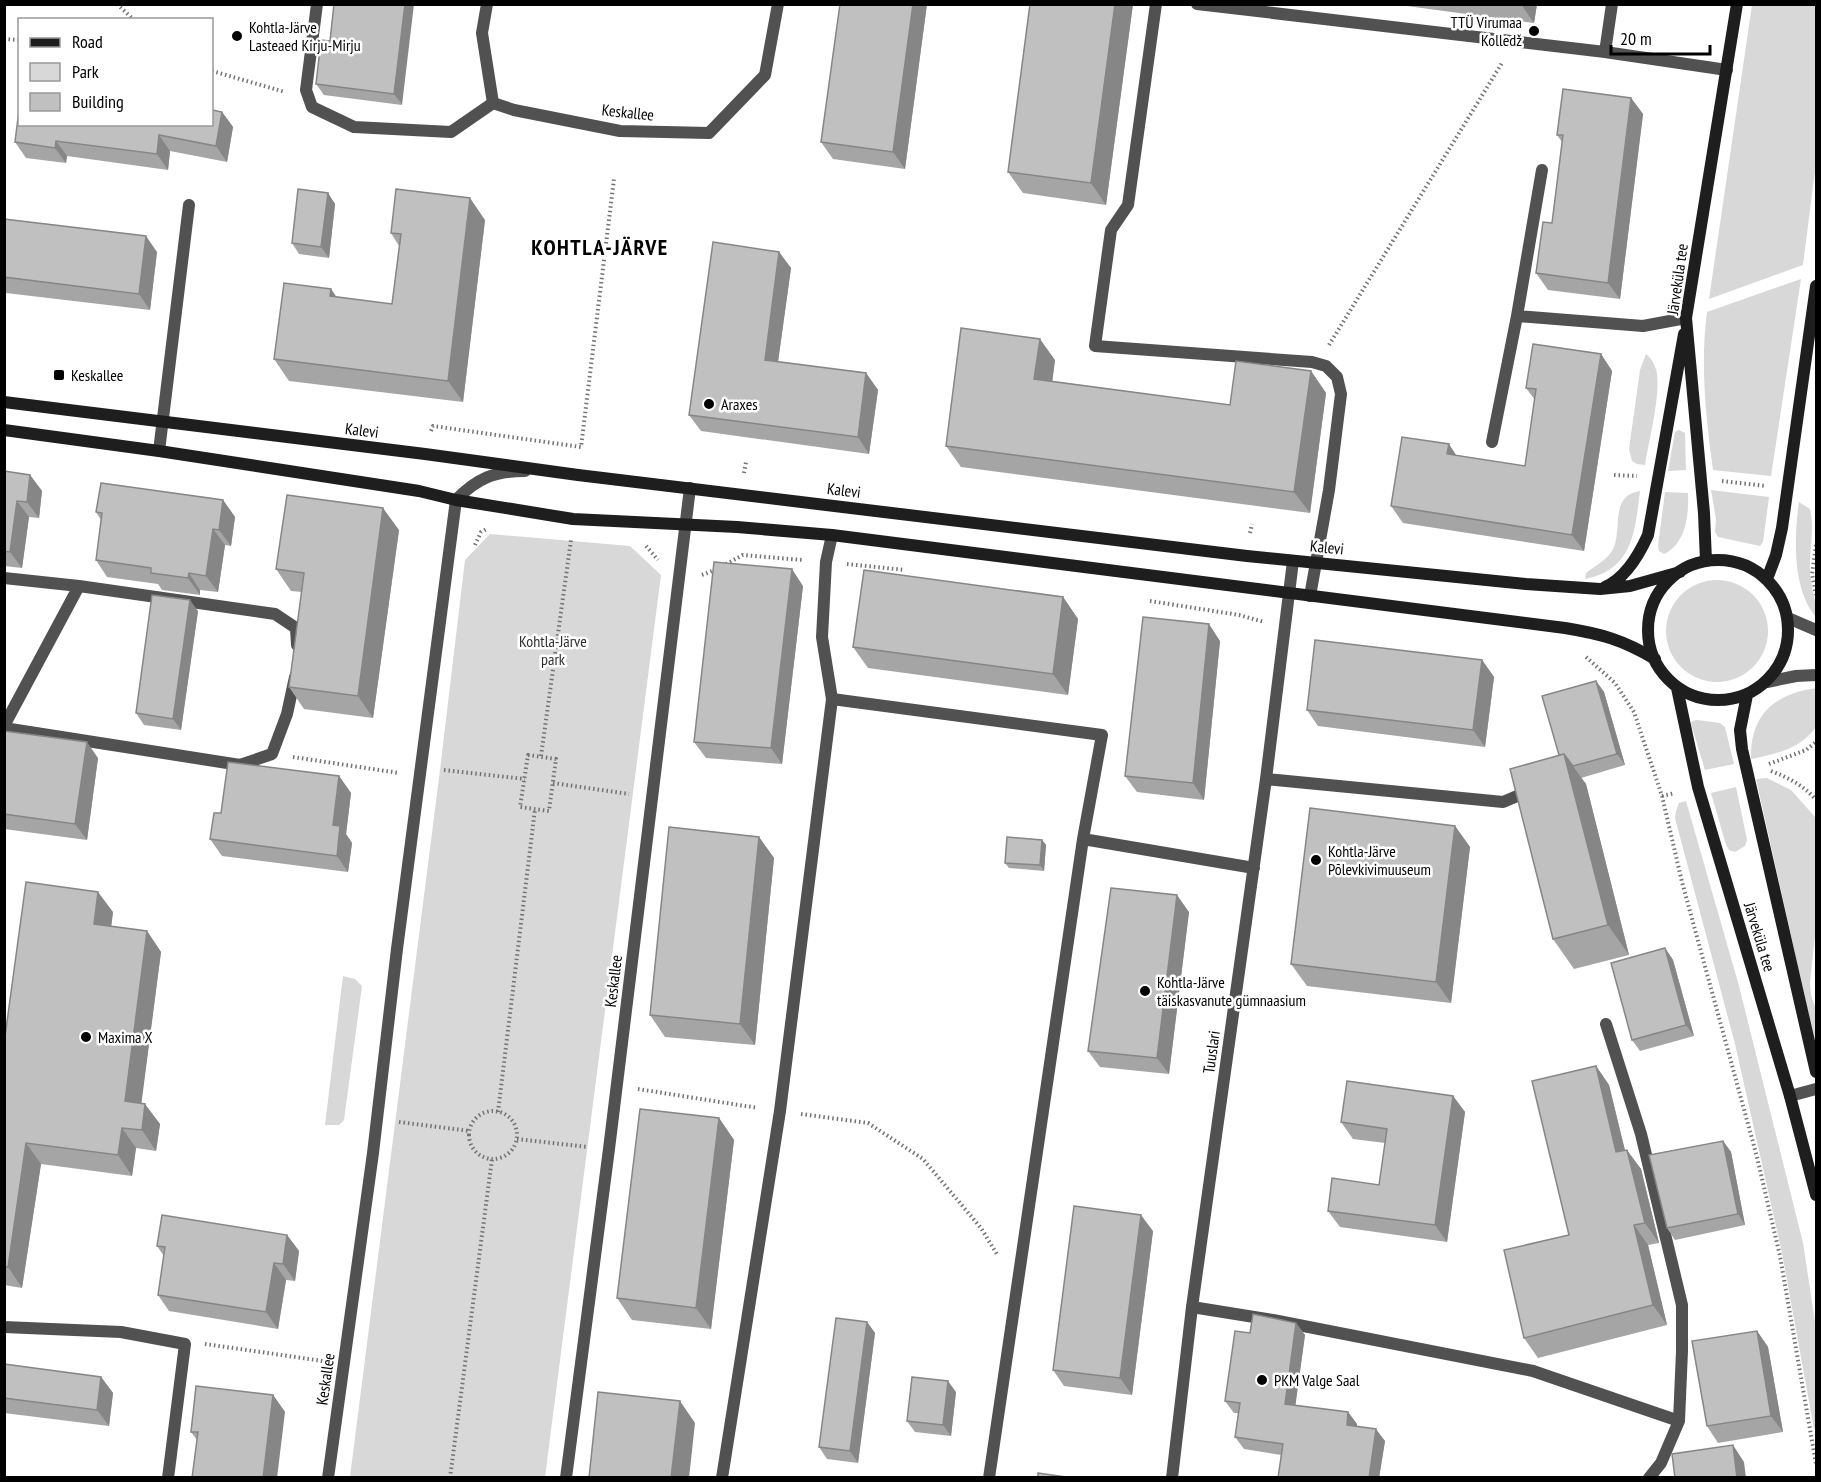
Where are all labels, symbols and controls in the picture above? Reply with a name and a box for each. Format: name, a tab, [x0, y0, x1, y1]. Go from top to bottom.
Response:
place label: TTÜ Virumaa Kolledž	[1451, 12, 1522, 50]
place label: Kohtla-Järve Lasteaed Kirju-Mirju	[249, 17, 361, 55]
legend	[18, 18, 213, 126]
scale bar	[1611, 18, 1710, 56]
marker: TTÜ Virumaa Kolledž	[1527, 24, 1541, 38]
text: 20 m	[1620, 27, 1652, 50]
marker: Kohtla-Järve Lasteaed Kirju-Mirju	[230, 29, 244, 43]
text: Road	[72, 30, 103, 53]
text: Park	[72, 60, 99, 83]
text: Building	[72, 90, 124, 113]
street label: Keskallee	[601, 99, 655, 125]
district label: KOHTLA-JÄRVE	[531, 233, 669, 261]
street label: Järveküla tee	[1662, 242, 1692, 317]
place label: Keskallee	[71, 365, 123, 385]
marker: Keskallee	[52, 368, 66, 382]
place label: Araxes	[721, 394, 758, 414]
marker: Araxes	[702, 397, 716, 411]
street label: Kalevi	[344, 418, 380, 442]
street label: Kalevi	[826, 478, 862, 502]
street label: Kalevi	[1309, 535, 1345, 559]
park label: Kohtla-Järve park	[519, 631, 587, 669]
place label: Kohtla-Järve Põlevkivimuuseum	[1328, 841, 1431, 879]
marker: Kohtla-Järve Põlevkivimuuseum	[1309, 853, 1323, 867]
street label: Järveküla tee	[1740, 899, 1780, 974]
street label: Keskallee	[600, 954, 626, 1008]
place label: Kohtla-Järve täiskasvanute gümnaasium	[1157, 972, 1306, 1010]
marker: Kohtla-Järve täiskasvanute gümnaasium	[1138, 984, 1152, 998]
place label: Maxima X	[98, 1027, 152, 1047]
street label: Tuuslari	[1198, 1029, 1224, 1075]
marker: Maxima X	[79, 1030, 93, 1044]
street label: Keskallee	[311, 1352, 339, 1406]
place label: PKM Valge Saal	[1274, 1370, 1360, 1390]
marker: PKM Valge Saal	[1255, 1373, 1269, 1387]

